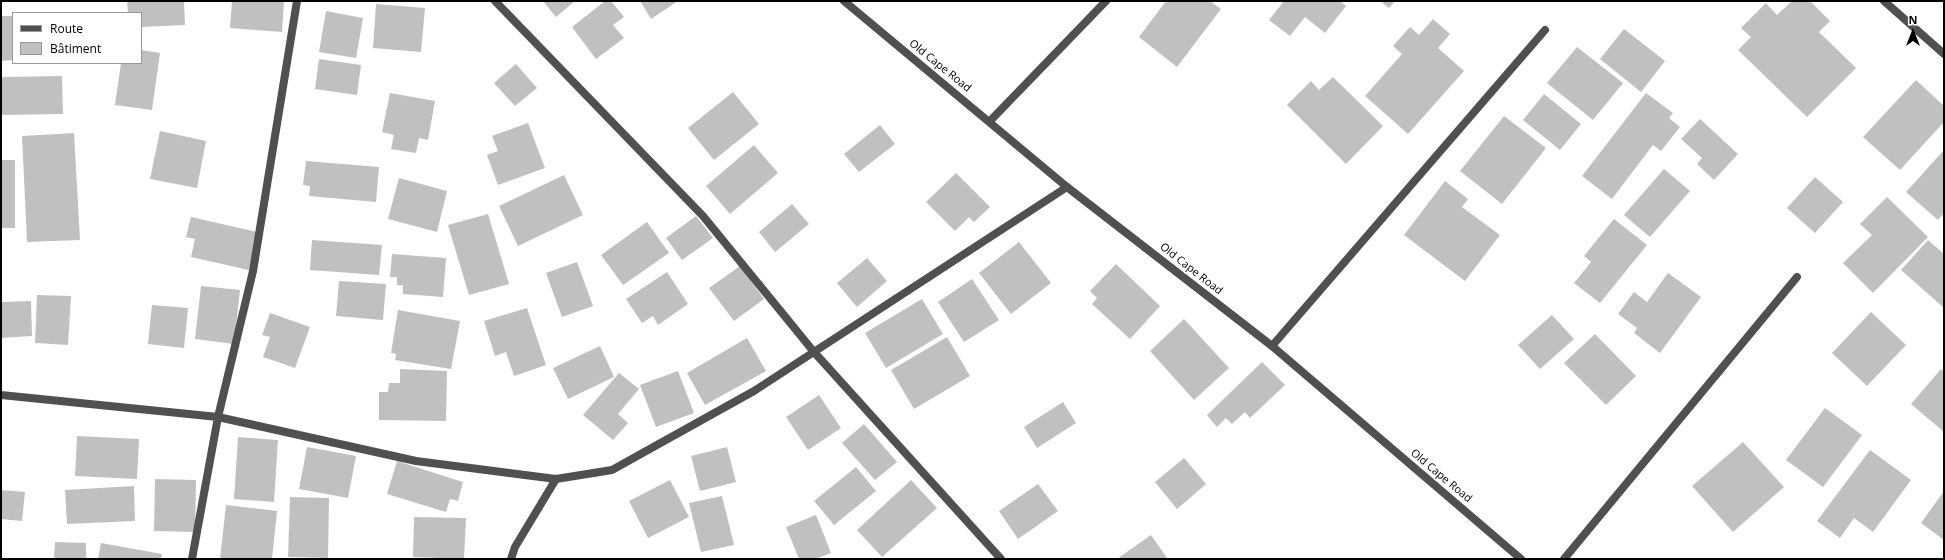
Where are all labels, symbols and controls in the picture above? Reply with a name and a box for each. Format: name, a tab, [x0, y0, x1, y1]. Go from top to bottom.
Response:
legend	[12, 12, 142, 64]
north arrow	[1893, 12, 1933, 52]
text: N	[1909, 12, 1917, 27]
text: Route	[50, 20, 83, 37]
street label: Old Cape Road	[906, 37, 974, 95]
text: Bâtiment	[50, 40, 101, 57]
street label: Old Cape Road	[1157, 240, 1225, 298]
street label: Old Cape Road	[1408, 447, 1474, 505]

